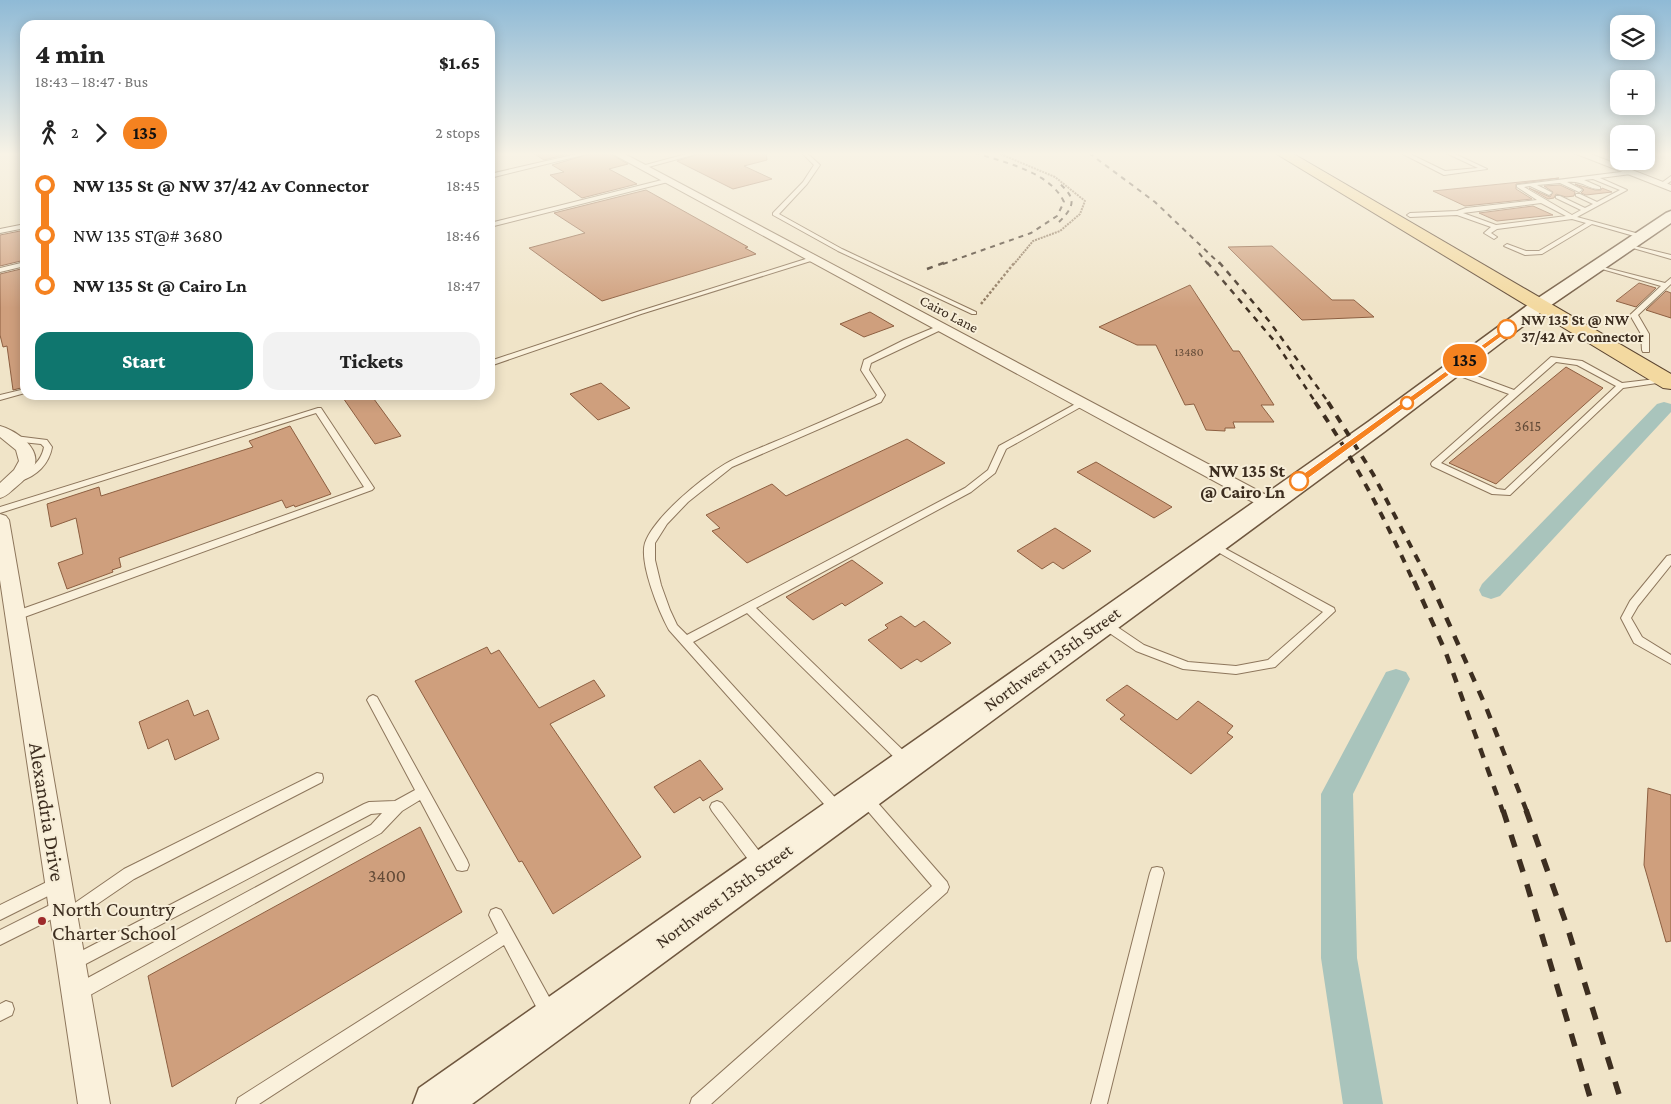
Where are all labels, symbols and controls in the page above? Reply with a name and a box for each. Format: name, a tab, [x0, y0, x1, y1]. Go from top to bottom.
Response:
map controls	[1610, 15, 1655, 170]
button: layers	[1610, 15, 1655, 60]
text: 4 min	[35, 38, 105, 69]
text: $1.65	[439, 52, 480, 73]
button: +	[1610, 70, 1655, 115]
text: 18:43 – 18:47 · Bus	[35, 73, 148, 90]
icon: walk	[35, 119, 63, 147]
icon: forward	[87, 119, 115, 147]
text: 135	[133, 123, 157, 143]
text: 2	[71, 124, 79, 141]
text: 2 stops	[435, 124, 480, 141]
button: −	[1610, 125, 1655, 170]
text: NW 135 St @ NW 37/42 Av Connector	[73, 175, 369, 196]
text: 18:45	[447, 177, 480, 194]
text: NW 135 ST@# 3680	[73, 225, 223, 246]
text: 18:46	[446, 227, 480, 244]
text: NW 135 St @ Cairo Ln	[73, 275, 247, 296]
text: 18:47	[447, 277, 480, 294]
street label: Cairo Lane	[917, 292, 981, 336]
place label: NW 135 St @ NW 37/42 Av Connector	[1521, 312, 1644, 345]
marker: NW 135 St @ NW 37/42 Av Connector	[1497, 319, 1517, 339]
button: Start	[35, 332, 253, 390]
button: Tickets	[263, 332, 480, 390]
line badge: 135	[1436, 344, 1494, 376]
house number: 13480	[1174, 345, 1204, 359]
text: 135	[1453, 350, 1477, 370]
unlabelled marker	[1400, 396, 1414, 410]
house number: 3615	[1515, 418, 1541, 434]
place label: NW 135 St @ Cairo Ln	[1200, 461, 1286, 502]
marker: NW 135 St @ Cairo Ln	[1289, 471, 1309, 491]
street label: Northwest 135th Street	[980, 602, 1125, 715]
street label: Alexandria Drive	[24, 741, 70, 883]
street label: Northwest 135th Street	[652, 839, 797, 952]
house number: 3400	[368, 866, 406, 886]
place label: North Country Charter School	[52, 897, 176, 945]
marker: North Country Charter School	[36, 915, 48, 927]

